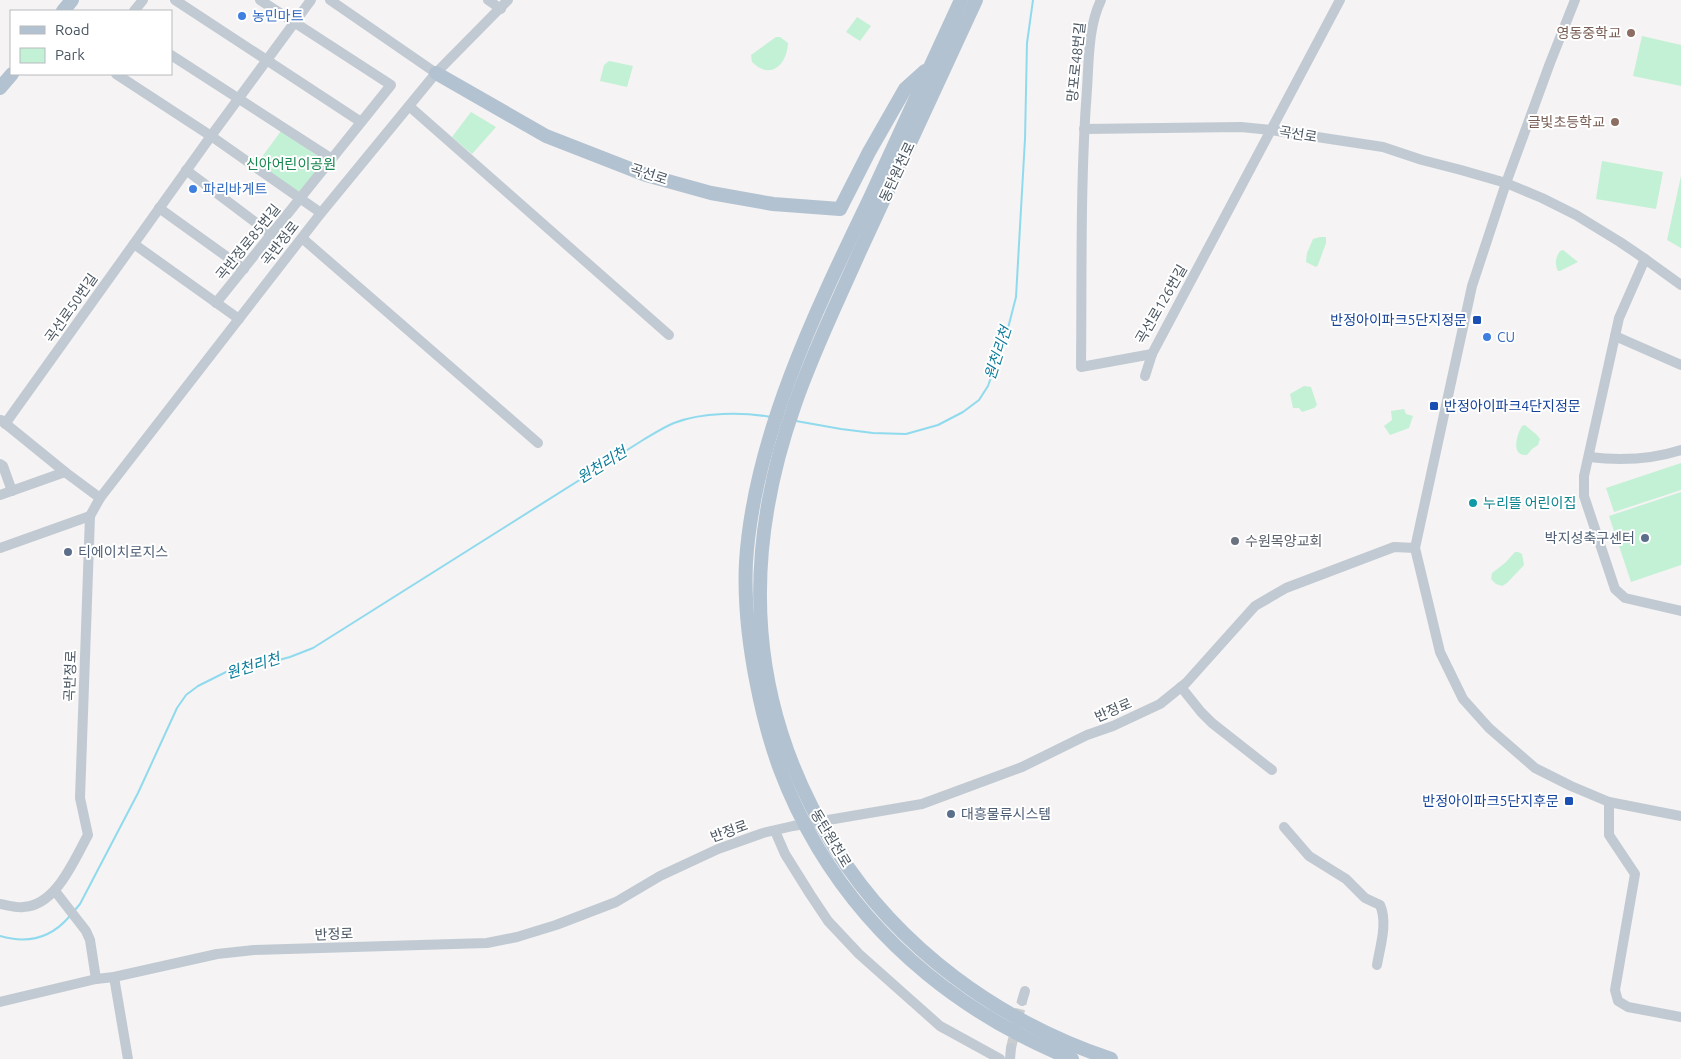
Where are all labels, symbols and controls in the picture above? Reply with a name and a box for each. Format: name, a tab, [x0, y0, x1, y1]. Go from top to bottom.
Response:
place label: 농민마트	[252, 8, 304, 24]
legend	[10, 10, 172, 75]
marker: 농민마트	[236, 10, 248, 22]
text: Road	[55, 21, 90, 38]
street label: 망포로48번길	[1064, 21, 1088, 103]
place label: 영동중학교	[1557, 25, 1621, 41]
marker: 영동중학교	[1625, 27, 1637, 39]
text: Park	[55, 46, 85, 63]
place label: 글빛초등학교	[1528, 114, 1605, 130]
marker: 글빛초등학교	[1609, 116, 1621, 128]
street label: 곡선로	[1278, 123, 1318, 145]
street label: 동탄원천로	[876, 139, 918, 205]
park label: 신아어린이공원	[246, 156, 336, 172]
street label: 곡선로	[628, 160, 670, 188]
place label: 파리바게트	[203, 181, 268, 197]
marker: 파리바게트	[187, 183, 199, 195]
street label: 곡반정로85번길	[212, 201, 284, 283]
street label: 곡반정로	[258, 218, 302, 268]
street label: 곡선로126번길	[1132, 262, 1190, 346]
street label: 곡선로50번길	[41, 271, 101, 345]
place label: 반정아이파크5단지정문	[1330, 312, 1467, 328]
marker: 반정아이파크5단지정문	[1471, 314, 1483, 326]
water label: 원천리천	[981, 322, 1015, 382]
place label: CU	[1497, 329, 1515, 345]
marker: CU	[1481, 331, 1493, 343]
place label: 반정아이파크4단지정문	[1444, 398, 1581, 414]
marker: 반정아이파크4단지정문	[1428, 400, 1440, 412]
water label: 원천리천	[574, 442, 632, 486]
place label: 누리뜰 어린이집	[1483, 495, 1576, 511]
marker: 누리뜰 어린이집	[1467, 497, 1479, 509]
place label: 박지성축구센터	[1545, 530, 1635, 546]
marker: 박지성축구센터	[1639, 532, 1651, 544]
place label: 수원목양교회	[1245, 533, 1322, 549]
marker: 수원목양교회	[1229, 535, 1241, 547]
place label: 티에이치로지스	[78, 544, 168, 560]
marker: 티에이치로지스	[62, 546, 74, 558]
water label: 원천리천	[224, 649, 284, 682]
street label: 곡반정로	[61, 650, 79, 702]
street label: 반정로	[1092, 695, 1134, 725]
place label: 반정아이파크5단지후문	[1422, 793, 1559, 809]
marker: 반정아이파크5단지후문	[1563, 795, 1575, 807]
street label: 동탄원천로	[808, 806, 855, 870]
place label: 대흥물류시스템	[961, 806, 1051, 822]
marker: 대흥물류시스템	[945, 808, 957, 820]
street label: 반정로	[708, 817, 750, 845]
street label: 반정로	[314, 925, 354, 943]

